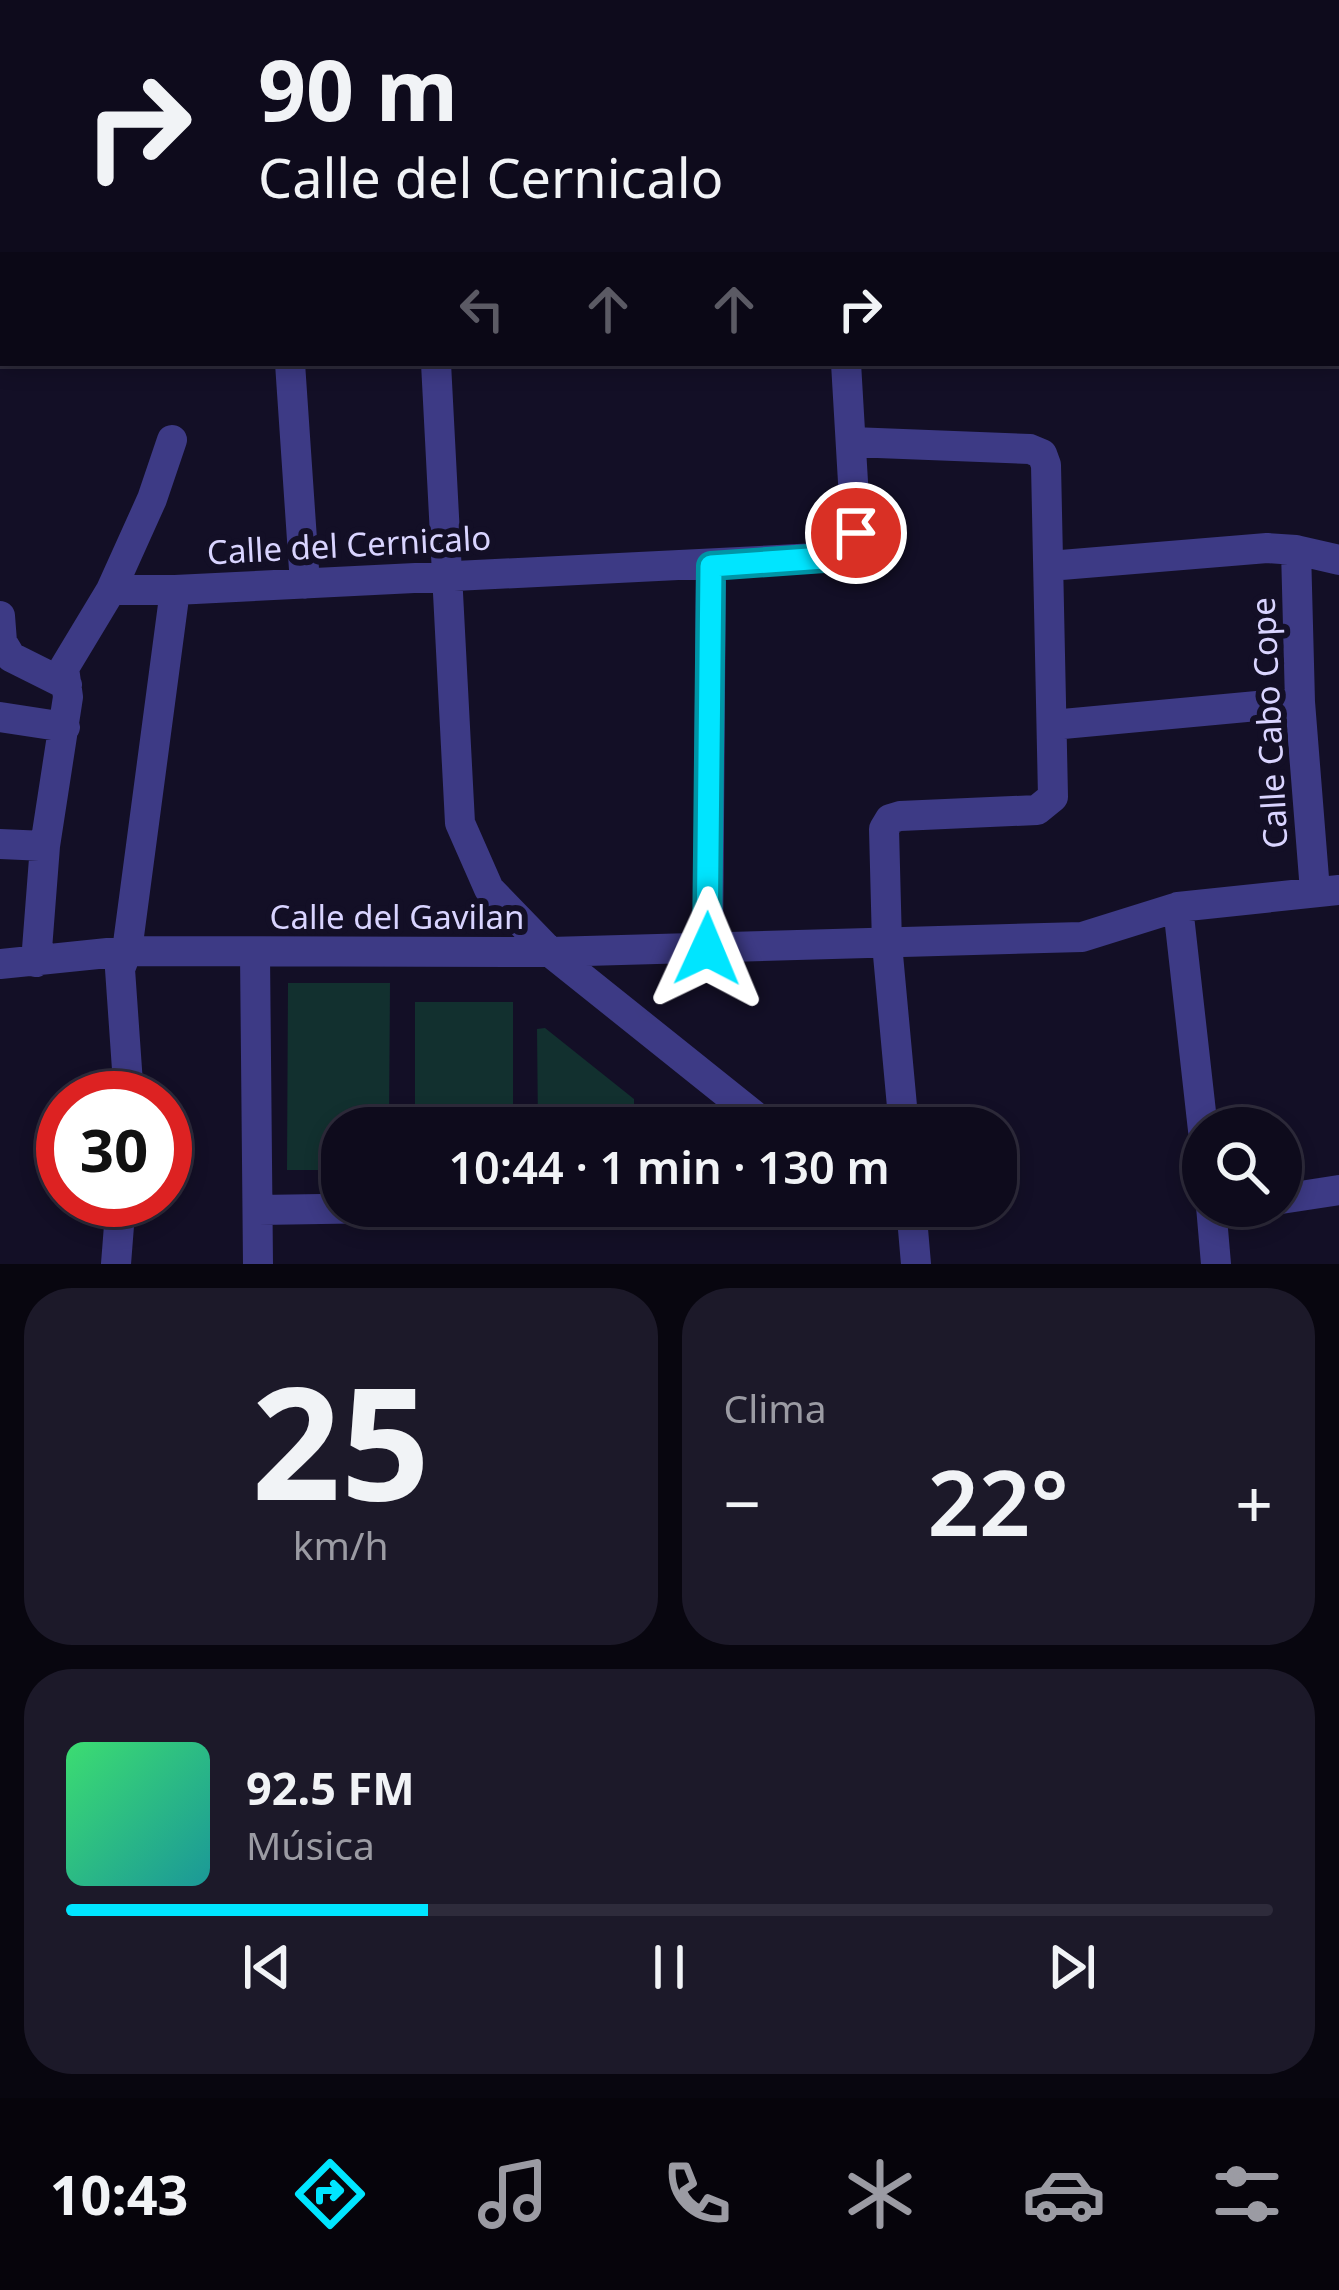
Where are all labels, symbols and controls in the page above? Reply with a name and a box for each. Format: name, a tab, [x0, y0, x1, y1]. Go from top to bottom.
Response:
text: 90 m	[258, 31, 458, 146]
icon: right	[60, 48, 216, 204]
text: Calle del Cernicalo	[258, 140, 723, 214]
icon: left	[449, 276, 515, 342]
icon: ahead	[575, 276, 641, 342]
icon: ahead	[701, 276, 767, 342]
icon: right	[827, 276, 893, 342]
pin	[805, 482, 907, 584]
icon: arrive	[823, 500, 889, 566]
street label: Calle del Cernicalo	[206, 515, 492, 574]
street label: Calle Cabo Cope	[1239, 596, 1298, 850]
position arrow	[644, 886, 770, 1012]
street label: Calle del Gavilan	[270, 894, 524, 939]
speed limit sign: 30	[36, 1071, 192, 1227]
map controls	[1182, 1107, 1302, 1227]
button: search	[1182, 1107, 1302, 1227]
text: 10:44 · 1 min · 130 m	[448, 1136, 890, 1197]
text: 25	[252, 1333, 430, 1546]
text: Clima	[724, 1381, 827, 1434]
text: 22°	[928, 1440, 1069, 1562]
text: −	[724, 1457, 761, 1547]
text: +	[1235, 1457, 1273, 1547]
text: km/h	[293, 1518, 389, 1571]
text: 92.5 FM	[246, 1757, 415, 1818]
text: Música	[246, 1818, 375, 1871]
icon: previous	[234, 1934, 300, 2000]
icon: pause	[636, 1934, 702, 2000]
icon: next	[1039, 1934, 1105, 2000]
icon: directions	[288, 2152, 372, 2236]
icon: music	[471, 2152, 555, 2236]
icon: phone	[655, 2152, 739, 2236]
icon: climate	[838, 2152, 922, 2236]
icon: car	[1022, 2152, 1106, 2236]
icon: filters	[1205, 2152, 1289, 2236]
text: 10:43	[50, 2157, 188, 2231]

